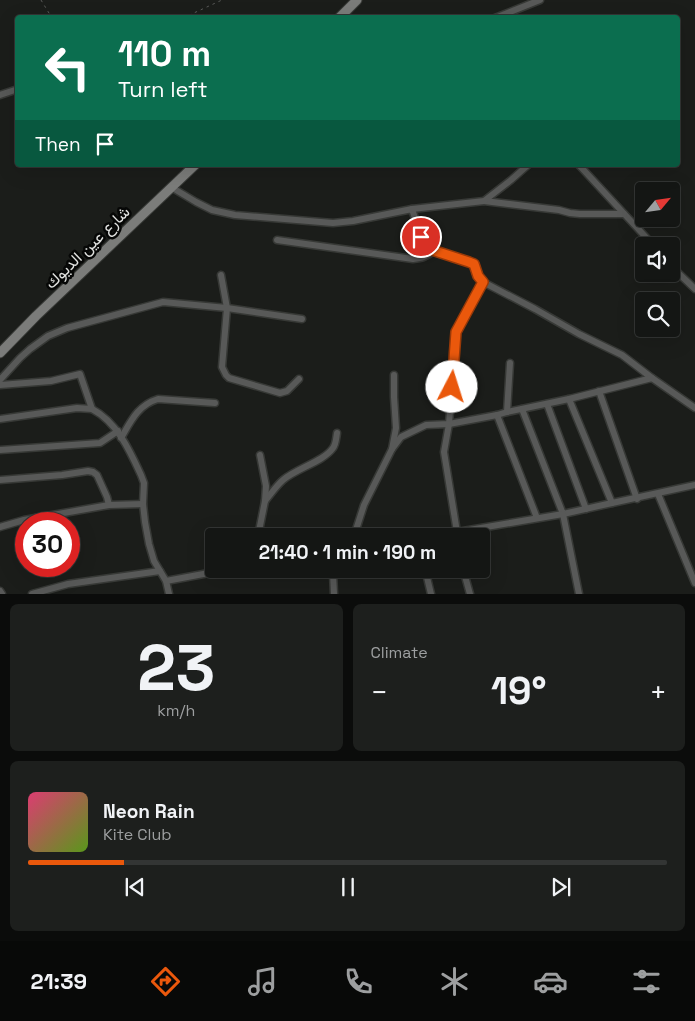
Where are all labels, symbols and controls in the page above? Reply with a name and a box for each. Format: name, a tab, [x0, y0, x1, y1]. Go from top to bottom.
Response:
text: 110 m	[118, 32, 211, 76]
icon: left	[35, 35, 100, 100]
text: Turn left	[118, 75, 208, 103]
icon: arrive	[91, 130, 119, 158]
text: Then	[35, 132, 81, 157]
north arrow	[635, 182, 680, 228]
map controls	[635, 182, 680, 337]
street label: شارع عين الديوك	[40, 201, 135, 294]
pin	[400, 216, 442, 258]
icon: arrive	[407, 223, 435, 251]
button: sound	[635, 237, 680, 282]
button: search	[635, 292, 680, 337]
position arrow	[425, 360, 477, 412]
speed limit sign: 30	[15, 512, 80, 577]
text: 21:40 · 1 min · 190 m	[259, 540, 436, 565]
text: 23	[137, 626, 215, 709]
text: Climate	[371, 642, 428, 663]
text: 19°	[491, 667, 547, 715]
text: −	[371, 674, 388, 710]
text: +	[650, 674, 667, 710]
text: km/h	[157, 700, 195, 721]
text: Neon Rain	[103, 799, 195, 824]
text: Kite Club	[103, 824, 172, 845]
icon: previous	[121, 873, 149, 901]
icon: pause	[334, 873, 362, 901]
icon: next	[547, 873, 575, 901]
icon: directions	[148, 964, 183, 999]
icon: music	[245, 964, 280, 999]
icon: phone	[341, 964, 376, 999]
icon: climate	[437, 964, 472, 999]
icon: car	[533, 964, 568, 999]
icon: filters	[629, 964, 664, 999]
text: 21:39	[31, 967, 87, 995]

